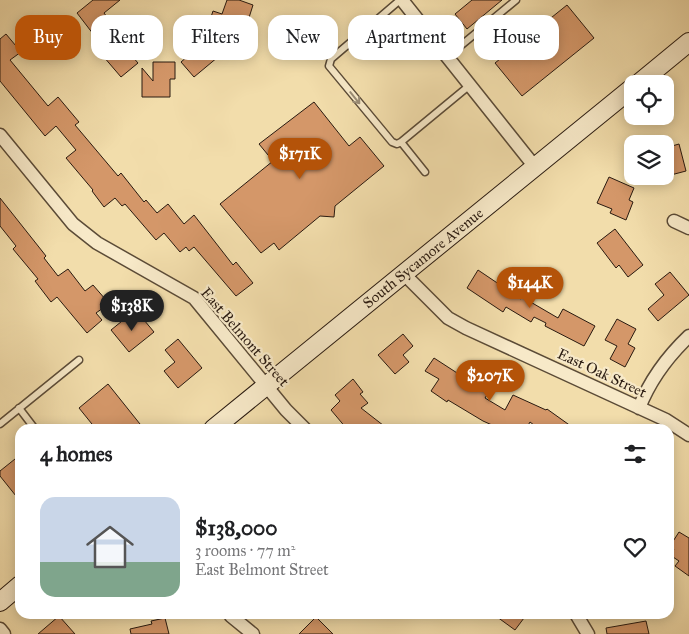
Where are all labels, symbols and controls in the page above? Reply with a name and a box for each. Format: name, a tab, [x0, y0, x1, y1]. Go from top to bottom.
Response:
chip: Buy	[15, 15, 81, 60]
chip: Rent	[91, 15, 163, 60]
chip: Filters	[173, 15, 258, 60]
chip: New	[268, 15, 338, 60]
chip: Apartment	[348, 15, 464, 60]
chip: House	[474, 15, 559, 60]
map controls	[624, 75, 674, 185]
button: locate	[624, 75, 674, 125]
one-way arrow	[350, 91, 361, 104]
button: layers	[624, 135, 674, 185]
pin: $171K	[265, 138, 335, 180]
text: $171K	[279, 144, 321, 163]
street label: South Sycamore Avenue	[359, 204, 487, 312]
pin: $144K	[495, 266, 565, 309]
text: $144K	[507, 273, 553, 292]
street label: East Belmont Street	[197, 284, 293, 391]
pin: $138K	[97, 290, 167, 332]
text: $138K	[111, 296, 153, 315]
street label: East Oak Street	[555, 344, 650, 402]
pin: $207K	[455, 360, 525, 402]
text: $207K	[467, 366, 513, 385]
icon: filters	[621, 440, 649, 468]
text: 4 homes	[40, 441, 112, 467]
text: $138,000	[195, 515, 278, 541]
icon: home	[80, 517, 140, 577]
icon: heart	[621, 533, 649, 561]
text: 3 rooms · 77 m²	[195, 541, 295, 560]
text: East Belmont Street	[195, 560, 329, 579]

